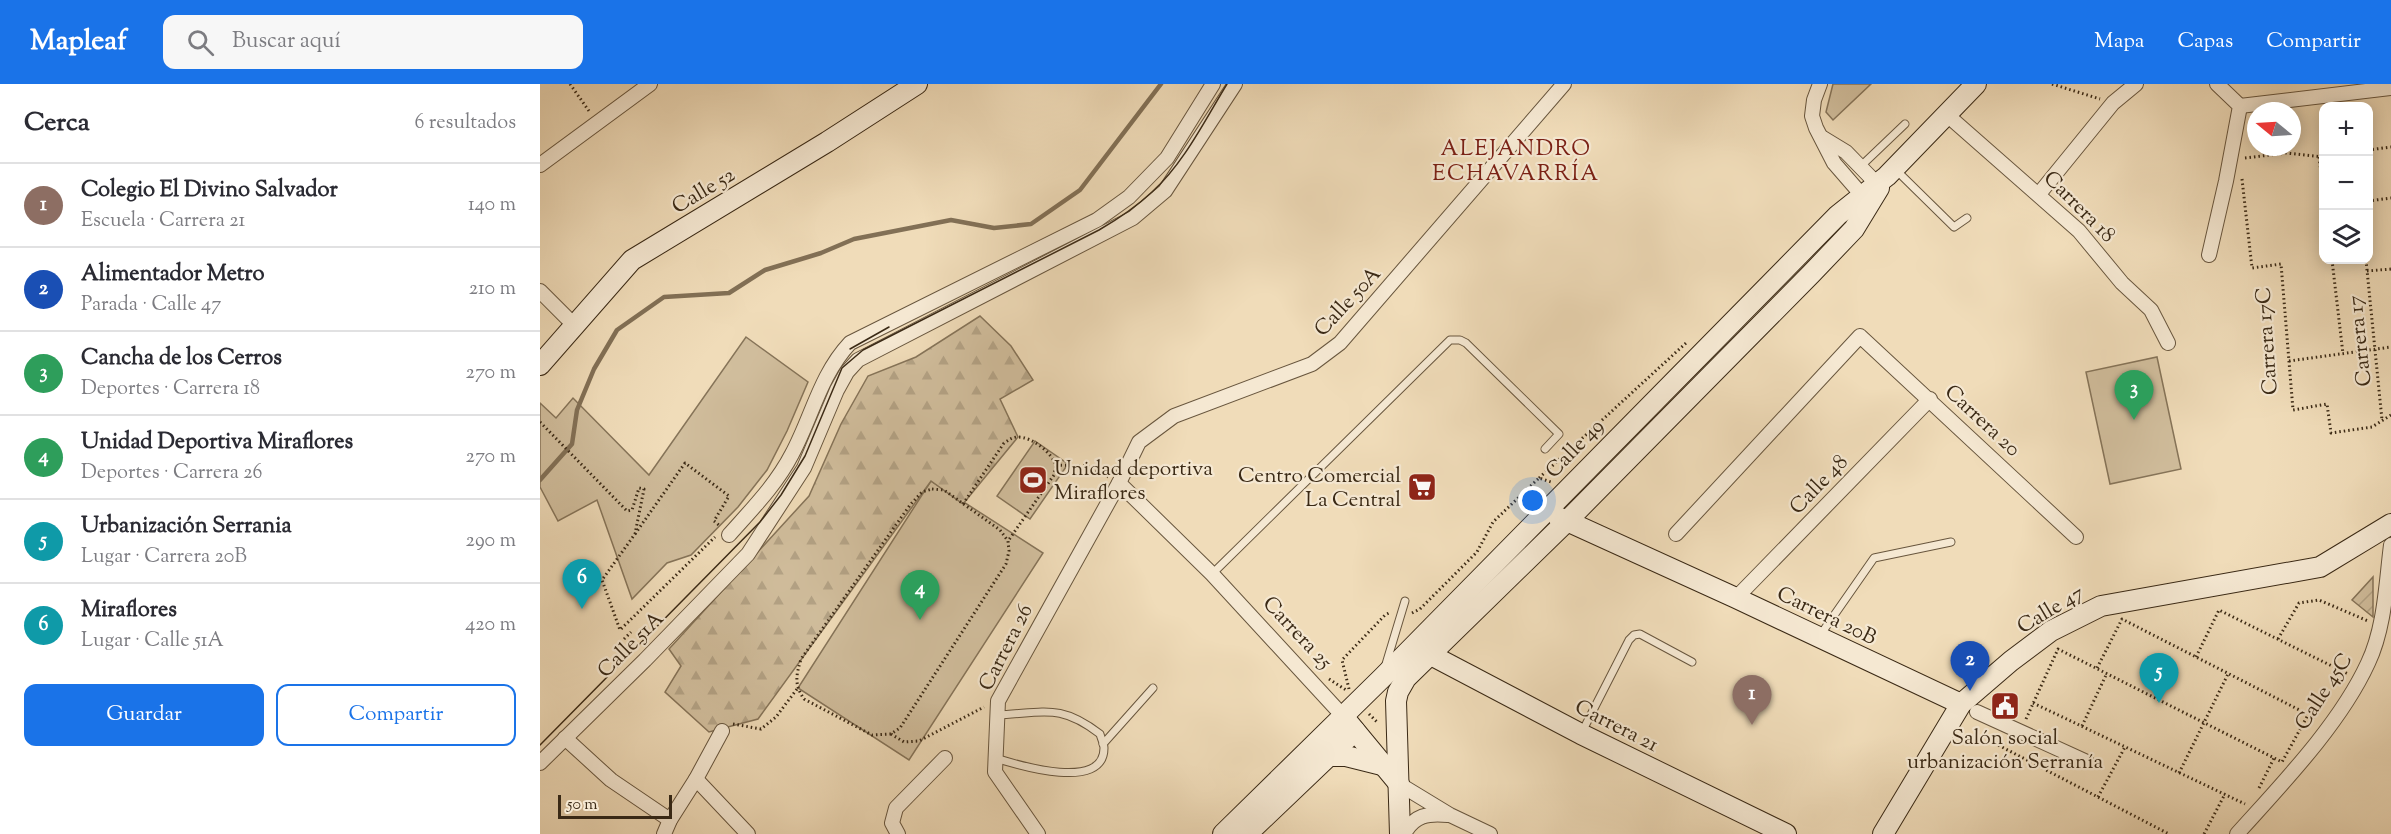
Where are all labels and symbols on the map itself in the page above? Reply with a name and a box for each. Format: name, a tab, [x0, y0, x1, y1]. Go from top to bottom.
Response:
north arrow	[2247, 102, 2301, 156]
district label: ALEJANDRO ECHAVARRÍA	[1432, 134, 1600, 191]
street label: Calle 52	[667, 161, 742, 222]
street label: Carrera 18	[2036, 165, 2121, 250]
street label: Calle 50A	[1308, 261, 1389, 344]
street label: Carrera 17C	[2249, 286, 2287, 396]
street label: Carrera 17	[2341, 293, 2381, 388]
pin: 3	[2114, 370, 2154, 420]
street label: Carrera 20	[1937, 378, 2026, 465]
street label: Calle 49	[1539, 413, 1611, 486]
street label: Calle 48	[1783, 449, 1856, 522]
place label: Unidad deportiva Miraflores	[1054, 455, 1213, 509]
place label: Centro Comercial La Central	[1238, 462, 1401, 516]
sports icon: Unidad deportiva Miraflores	[1017, 464, 1049, 496]
supermarket icon: Centro Comercial La Central	[1406, 471, 1438, 503]
your location	[1518, 486, 1547, 515]
pin: 6	[562, 560, 602, 609]
pin: 4	[900, 570, 940, 620]
street label: Calle 47	[2012, 579, 2091, 642]
street label: Carrera 20B	[1771, 580, 1881, 654]
street label: Carrera 25	[1255, 590, 1338, 677]
street label: Carrera 26	[972, 599, 1041, 697]
street label: Calle 51A	[591, 605, 672, 686]
pin: 2	[1950, 642, 1990, 691]
street label: Calle 45C	[2288, 648, 2361, 737]
pin: 5	[2140, 654, 2178, 703]
pin: 1	[1732, 676, 1772, 725]
public building icon: Salón social urbanización Serranía	[1989, 690, 2021, 722]
street label: Carrera 21	[1569, 693, 1663, 761]
place label: Salón social urbanización Serranía	[1907, 724, 2103, 778]
scale bar	[558, 792, 672, 820]

